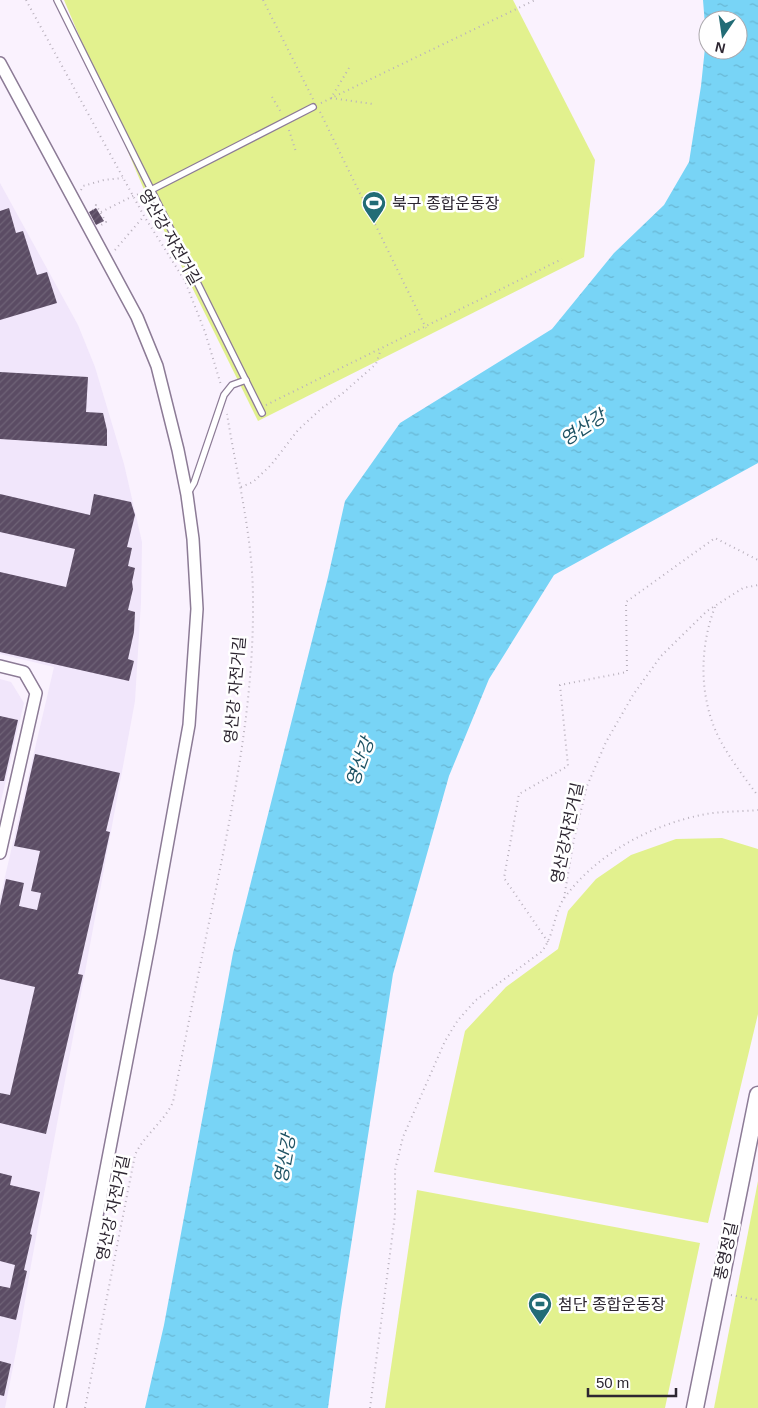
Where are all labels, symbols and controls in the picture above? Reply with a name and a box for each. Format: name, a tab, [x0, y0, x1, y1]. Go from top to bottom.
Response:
north arrow	[698, 10, 748, 60]
text: N	[713, 39, 727, 57]
street label: 영산강 자전거길	[136, 186, 204, 288]
sports icon: 북구 종합운동장	[361, 190, 387, 224]
place label: 북구 종합운동장	[392, 195, 500, 212]
water label: 영산강	[557, 405, 611, 450]
street label: 영산강 자전거길	[222, 636, 248, 744]
water label: 영산강	[342, 733, 379, 789]
street label: 영산강자전거길	[548, 781, 586, 885]
water label: 영산강	[271, 1130, 300, 1185]
street label: 영산강 자전거길	[94, 1154, 132, 1262]
street label: 풍영정길	[712, 1220, 740, 1282]
sports icon: 첨단 종합운동장	[527, 1291, 553, 1325]
place label: 첨단 종합운동장	[558, 1296, 666, 1313]
scale bar	[588, 1366, 676, 1398]
text: 50 m	[596, 1374, 629, 1391]

